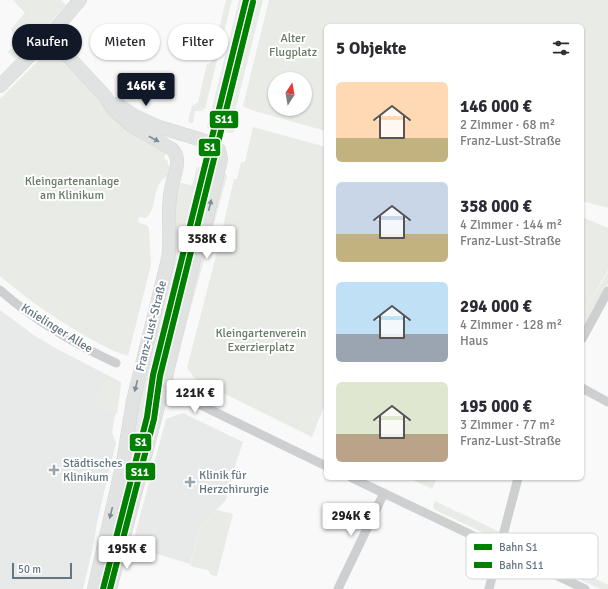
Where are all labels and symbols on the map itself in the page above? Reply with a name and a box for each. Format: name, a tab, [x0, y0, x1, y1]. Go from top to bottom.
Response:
park label: Alter Flugplatz	[269, 31, 317, 60]
north arrow	[268, 72, 312, 116]
pin: 146K €	[113, 73, 179, 107]
line badge: S11	[209, 110, 239, 129]
text: S11	[215, 113, 233, 126]
one-way arrow	[148, 136, 160, 142]
line badge: S1	[198, 138, 221, 157]
text: S1	[204, 141, 216, 154]
park label: Kleingartenanlage am Klinikum	[25, 174, 119, 203]
one-way arrow	[207, 198, 213, 210]
pin: 358K €	[174, 226, 240, 260]
street label: Franz-Lust-Straße	[133, 279, 170, 373]
street label: Knielinger Allee	[18, 300, 95, 356]
park label: Kleingartenverein Exerzierplatz	[215, 326, 307, 355]
one-way arrow	[133, 380, 139, 392]
pin: 121K €	[162, 380, 228, 414]
line badge: S1	[129, 433, 152, 452]
text: S1	[135, 436, 147, 449]
place label: Städtisches Klinikum	[63, 456, 123, 485]
line badge: S11	[125, 462, 156, 481]
marker: Städtisches Klinikum	[48, 464, 60, 476]
text: S11	[131, 466, 149, 479]
place label: Klinik für Herzchirurgie	[199, 468, 269, 497]
marker: Klinik für Herzchirurgie	[184, 476, 196, 488]
pin: 294K €	[318, 503, 384, 537]
one-way arrow	[107, 507, 113, 519]
legend	[466, 533, 598, 579]
pin: 195K €	[94, 536, 160, 570]
text: Bahn S1	[499, 541, 538, 554]
text: Bahn S11	[499, 559, 544, 572]
scale bar	[12, 561, 72, 580]

